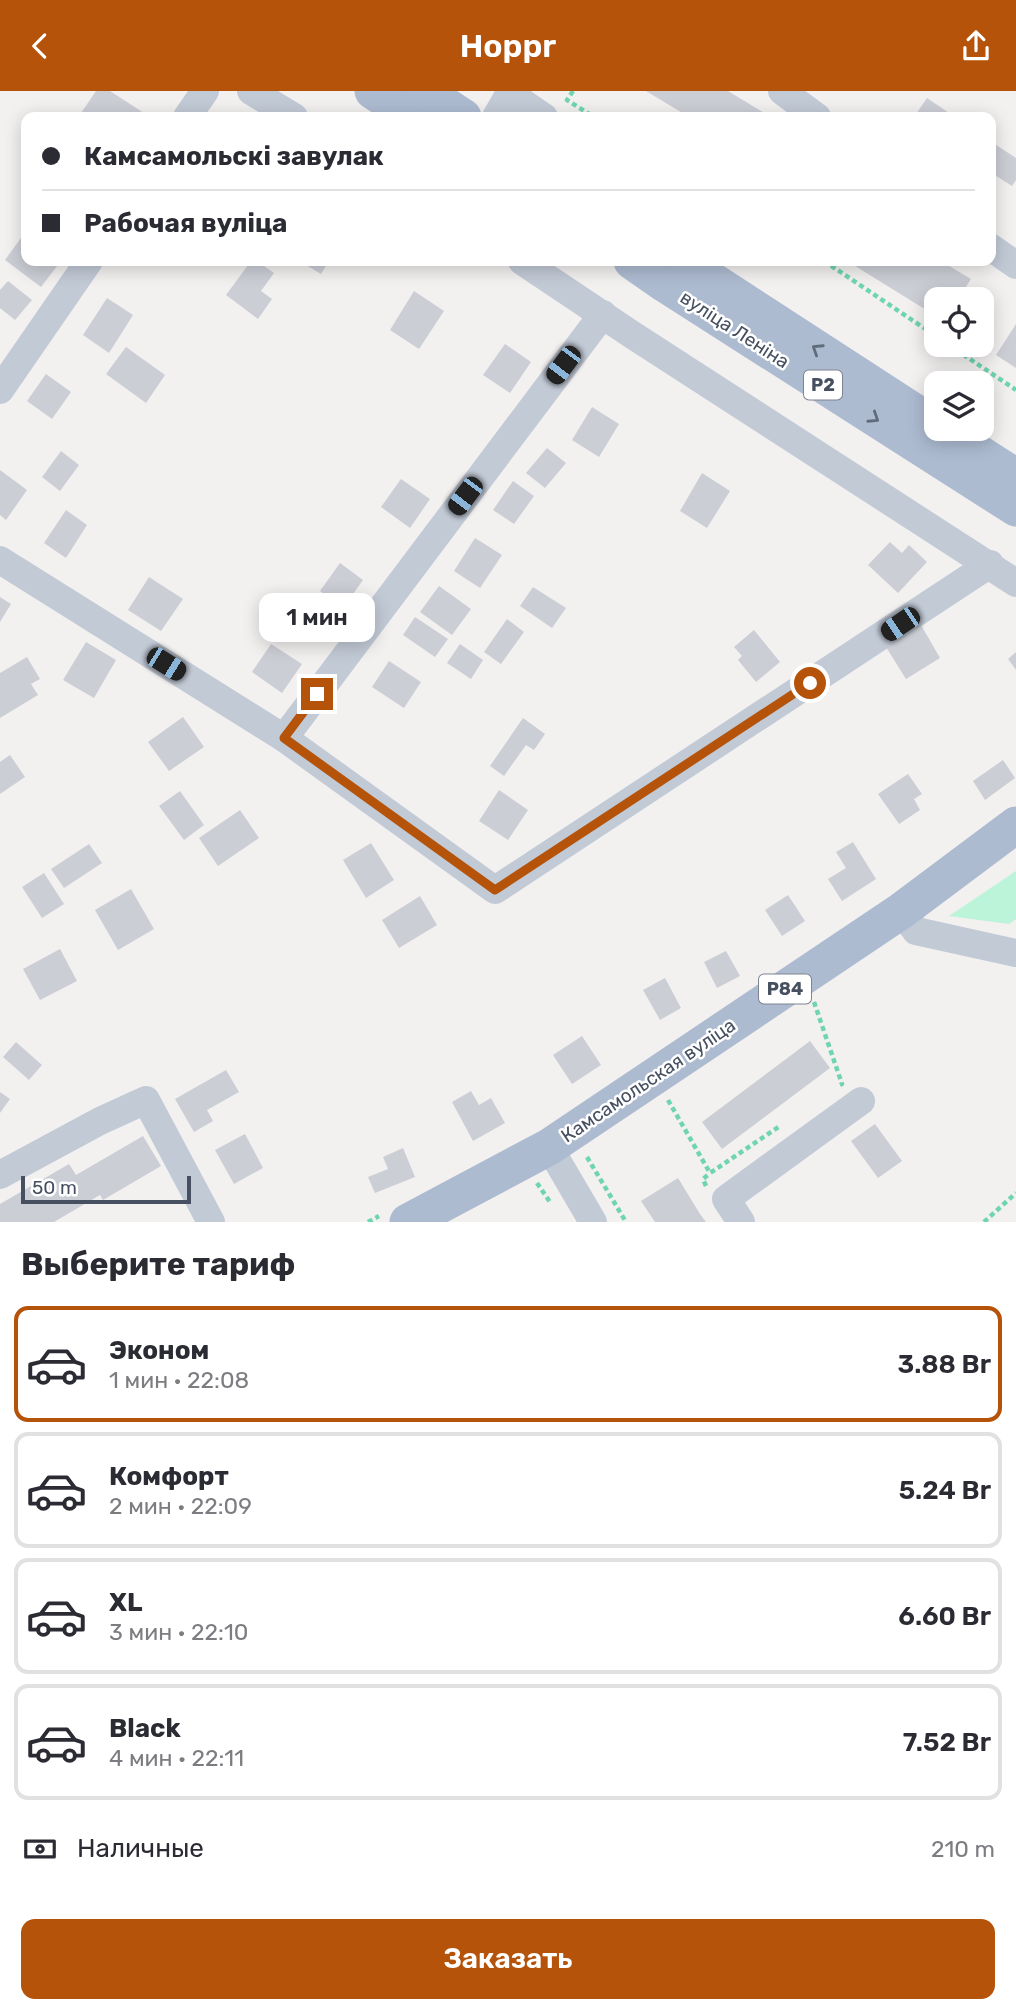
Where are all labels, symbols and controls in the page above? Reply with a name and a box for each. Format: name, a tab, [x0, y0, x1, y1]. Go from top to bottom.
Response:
icon: back	[21, 27, 59, 65]
text: Hoppr	[460, 27, 556, 65]
icon: share	[957, 27, 995, 65]
text: Камсамольскі завулак	[84, 141, 384, 172]
text: Рабочая вуліца	[84, 208, 287, 239]
street label: вуліца Леніна	[676, 286, 794, 373]
map controls	[924, 287, 994, 441]
button: locate	[924, 287, 994, 357]
car	[542, 342, 585, 388]
one-way arrow	[812, 344, 825, 357]
road number: Р2	[804, 371, 842, 399]
button: layers	[924, 371, 994, 441]
one-way arrow	[867, 409, 880, 422]
car	[444, 473, 487, 519]
callout: 1 мин	[259, 593, 375, 641]
text: 1 мин	[286, 603, 348, 631]
car	[877, 604, 924, 644]
car	[143, 644, 190, 684]
route start	[794, 667, 826, 699]
route end	[301, 678, 333, 710]
road number: Р84	[759, 975, 811, 1003]
street label: Камсамольская вуліца	[557, 1013, 740, 1147]
scale bar	[21, 1173, 191, 1205]
text: 50 m	[32, 1176, 77, 1199]
text: Выберите тариф	[21, 1245, 295, 1283]
icon: car	[25, 1333, 88, 1396]
text: Эконом	[109, 1335, 209, 1366]
text: 3.88 Br	[897, 1349, 991, 1380]
text: 1 мин · 22:08	[109, 1366, 249, 1394]
icon: car	[25, 1459, 88, 1522]
text: Комфорт	[109, 1461, 229, 1492]
text: 5.24 Br	[899, 1475, 991, 1506]
text: 2 мин · 22:09	[109, 1492, 252, 1520]
icon: car	[25, 1585, 88, 1648]
text: XL	[109, 1587, 142, 1618]
text: 6.60 Br	[898, 1601, 991, 1632]
text: 3 мин · 22:10	[109, 1618, 248, 1646]
icon: car	[25, 1711, 88, 1774]
text: Black	[109, 1713, 181, 1744]
text: 7.52 Br	[903, 1727, 991, 1758]
text: 4 мин · 22:11	[109, 1744, 244, 1772]
icon: cash	[21, 1830, 59, 1868]
text: Наличные	[77, 1833, 204, 1864]
text: 210 m	[931, 1835, 995, 1863]
button: Заказать	[21, 1919, 995, 1999]

